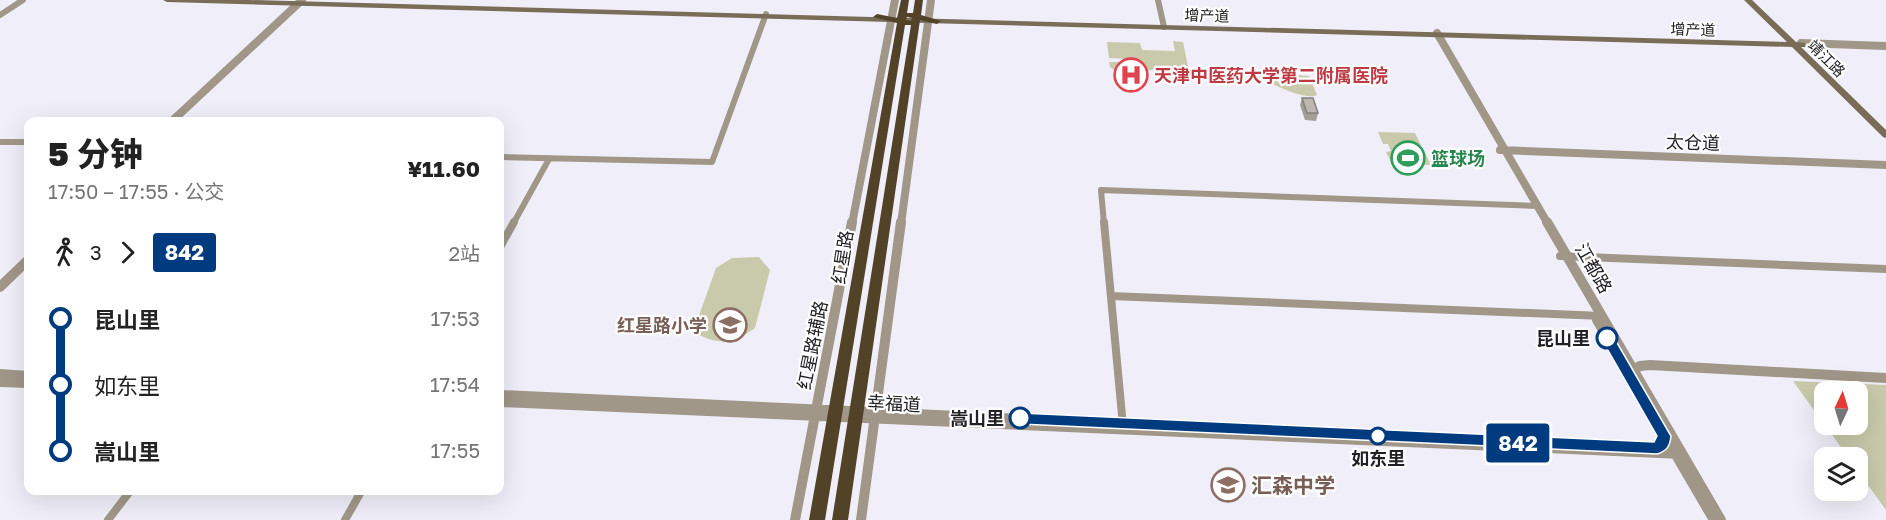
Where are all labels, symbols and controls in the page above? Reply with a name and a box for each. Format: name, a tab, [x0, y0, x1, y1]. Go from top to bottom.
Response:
street label: 增产道	[1184, 5, 1230, 25]
street label: 增产道	[1670, 19, 1716, 39]
street label: 靖江路	[1805, 36, 1849, 80]
hospital icon: 天津中医药大学第二附属医院	[1113, 57, 1149, 93]
place label: 天津中医药大学第二附属医院	[1154, 64, 1388, 86]
street label: 太仓道	[1666, 130, 1720, 154]
text: 5 分钟	[48, 134, 143, 173]
sports icon: 篮球场	[1390, 140, 1426, 176]
place label: 篮球场	[1431, 147, 1485, 169]
text: ¥11.60	[408, 155, 480, 182]
text: 17:50 – 17:55 · 公交	[48, 179, 224, 203]
street label: 红星路	[827, 229, 857, 285]
icon: walk	[48, 236, 81, 269]
icon: forward	[111, 236, 144, 269]
text: 842	[165, 239, 204, 265]
street label: 江都路	[1571, 239, 1617, 297]
text: 3	[90, 240, 102, 264]
text: 2站	[448, 241, 480, 265]
street label: 红星路辅路	[793, 299, 831, 391]
text: 昆山里	[94, 306, 160, 333]
text: 17:53	[430, 306, 480, 330]
school or university icon: 红星路小学	[712, 307, 748, 343]
place label: 红星路小学	[617, 314, 707, 336]
place label: 昆山里	[1536, 327, 1590, 349]
marker: 昆山里	[1596, 327, 1618, 349]
text: 如东里	[94, 372, 160, 399]
text: 17:54	[430, 372, 480, 396]
north arrow	[1814, 381, 1868, 435]
map controls	[1814, 381, 1868, 501]
street label: 幸福道	[866, 391, 922, 415]
place label: 嵩山里	[950, 407, 1004, 429]
marker: 嵩山里	[1009, 407, 1031, 429]
line badge: 842	[1484, 424, 1552, 462]
marker: 如东里	[1369, 427, 1387, 445]
text: 842	[1498, 430, 1538, 456]
text: 嵩山里	[94, 438, 160, 465]
text: 17:55	[431, 438, 480, 462]
place label: 如东里	[1351, 447, 1405, 469]
button: layers	[1814, 447, 1868, 501]
school or university icon: 汇森中学	[1210, 467, 1246, 503]
place label: 汇森中学	[1251, 472, 1335, 498]

